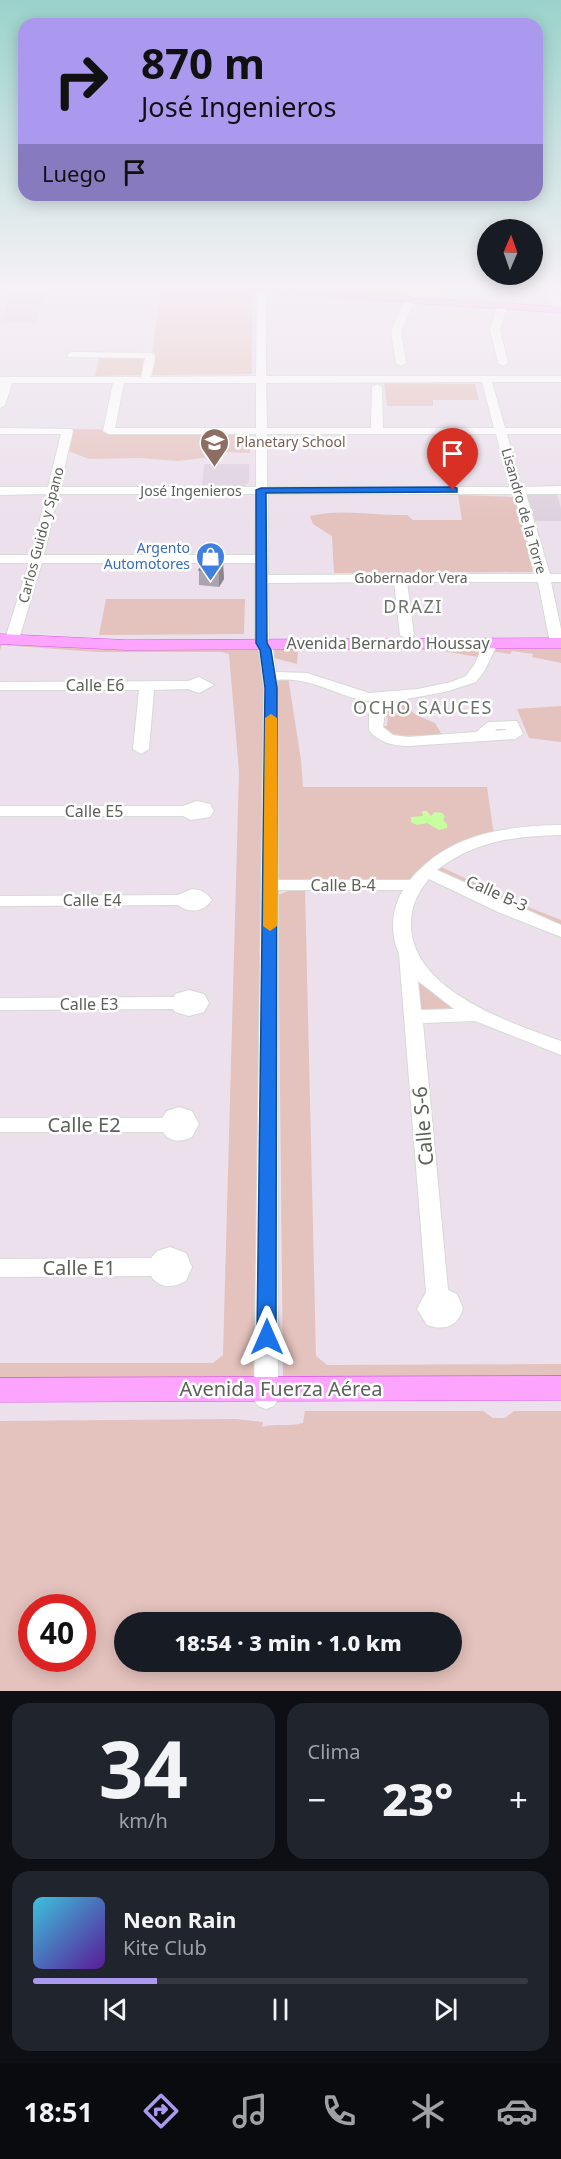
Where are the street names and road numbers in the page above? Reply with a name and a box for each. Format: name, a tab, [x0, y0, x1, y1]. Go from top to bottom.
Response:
street label: Lisandro de la Torre	[497, 446, 552, 576]
street label: Carlos Guido y Spano	[13, 465, 68, 605]
street label: José Ingenieros	[138, 481, 242, 500]
street label: Gobernador Vera	[354, 568, 468, 587]
street label: Avenida Bernardo Houssay	[286, 632, 490, 654]
street label: Calle E6	[66, 674, 124, 696]
street label: Calle E5	[65, 800, 123, 822]
street label: Calle B-3	[463, 870, 531, 916]
street label: Calle B-4	[310, 874, 376, 896]
street label: Calle E4	[63, 889, 121, 911]
street label: Calle E3	[60, 993, 118, 1015]
street label: Calle S-6	[406, 1085, 439, 1167]
street label: Calle E2	[47, 1111, 121, 1138]
street label: Calle E1	[42, 1254, 116, 1281]
street label: Avenida Fuerza Aérea	[180, 1375, 382, 1402]

